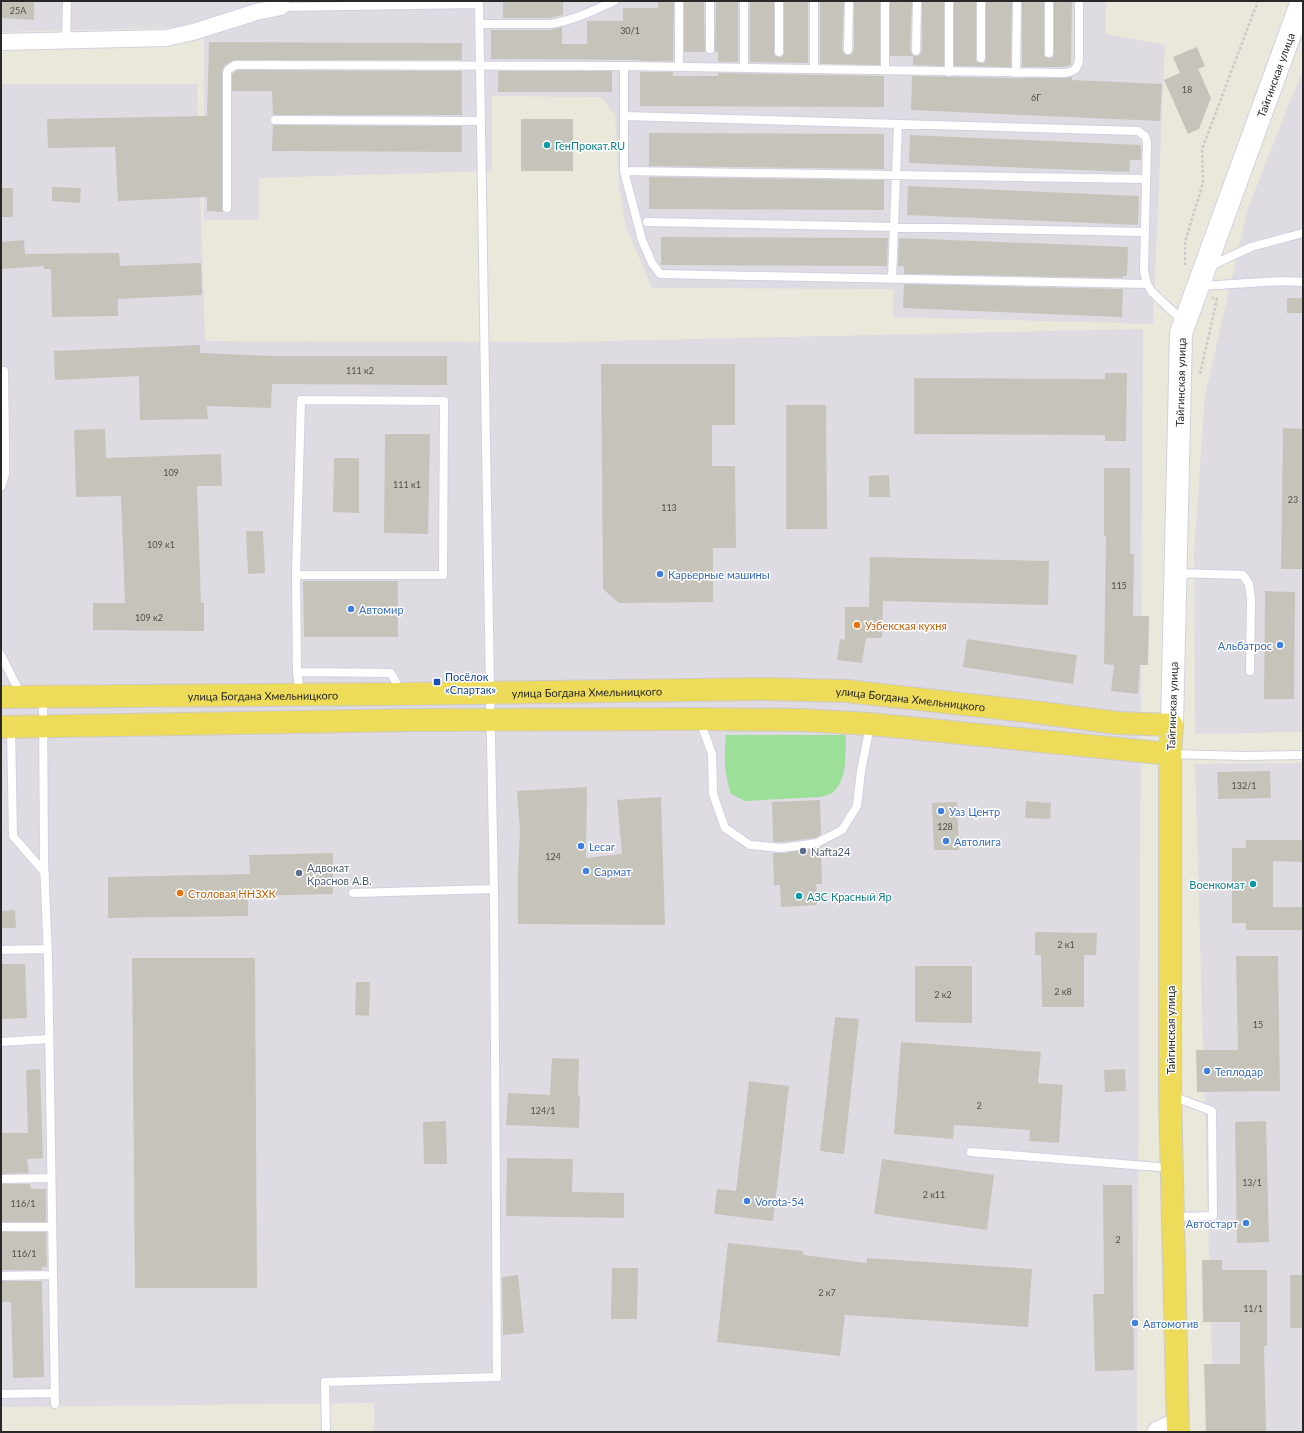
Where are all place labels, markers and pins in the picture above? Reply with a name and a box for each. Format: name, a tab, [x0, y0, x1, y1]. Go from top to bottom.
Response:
place label: ГенПрокат.RU	[555, 139, 625, 152]
marker: ГенПрокат.RU	[542, 140, 552, 150]
place label: Карьерные машины	[668, 568, 770, 581]
marker: Карьерные машины	[655, 569, 665, 579]
place label: Автомир	[359, 603, 404, 616]
marker: Автомир	[346, 604, 356, 614]
place label: Узбекская кухня	[865, 619, 947, 632]
marker: Узбекская кухня	[852, 620, 862, 630]
place label: Альбатрос	[1218, 639, 1272, 652]
marker: Альбатрос	[1275, 640, 1285, 650]
place label: Посёлок «Спартак»	[445, 670, 496, 696]
marker: Посёлок «Спартак»	[432, 677, 442, 687]
place label: Уаз Центр	[949, 805, 1000, 818]
marker: Уаз Центр	[936, 806, 946, 816]
place label: Автолига	[954, 835, 1001, 848]
marker: Автолига	[941, 836, 951, 846]
place label: Lecar	[589, 840, 615, 853]
marker: Lecar	[576, 841, 586, 851]
place label: Nafta24	[811, 845, 851, 858]
marker: Nafta24	[798, 846, 808, 856]
place label: Адвокат Краснов А.В.	[307, 861, 372, 887]
place label: Сармат	[594, 865, 632, 878]
marker: Сармат	[581, 866, 591, 876]
marker: Адвокат Краснов А.В.	[294, 868, 304, 878]
place label: Военкомат	[1189, 878, 1245, 891]
marker: Военкомат	[1248, 879, 1258, 889]
place label: Столовая ННЗХК	[188, 887, 277, 900]
marker: Столовая ННЗХК	[175, 888, 185, 898]
place label: АЗС Красный Яр	[807, 890, 892, 903]
marker: АЗС Красный Яр	[794, 891, 804, 901]
place label: Теплодар	[1215, 1065, 1263, 1078]
marker: Теплодар	[1202, 1066, 1212, 1076]
place label: Vorota-54	[755, 1195, 805, 1208]
marker: Vorota-54	[742, 1196, 752, 1206]
place label: Автостарт	[1186, 1217, 1238, 1230]
marker: Автостарт	[1241, 1218, 1251, 1228]
place label: Автомотив	[1143, 1317, 1198, 1330]
marker: Автомотив	[1130, 1318, 1140, 1328]

